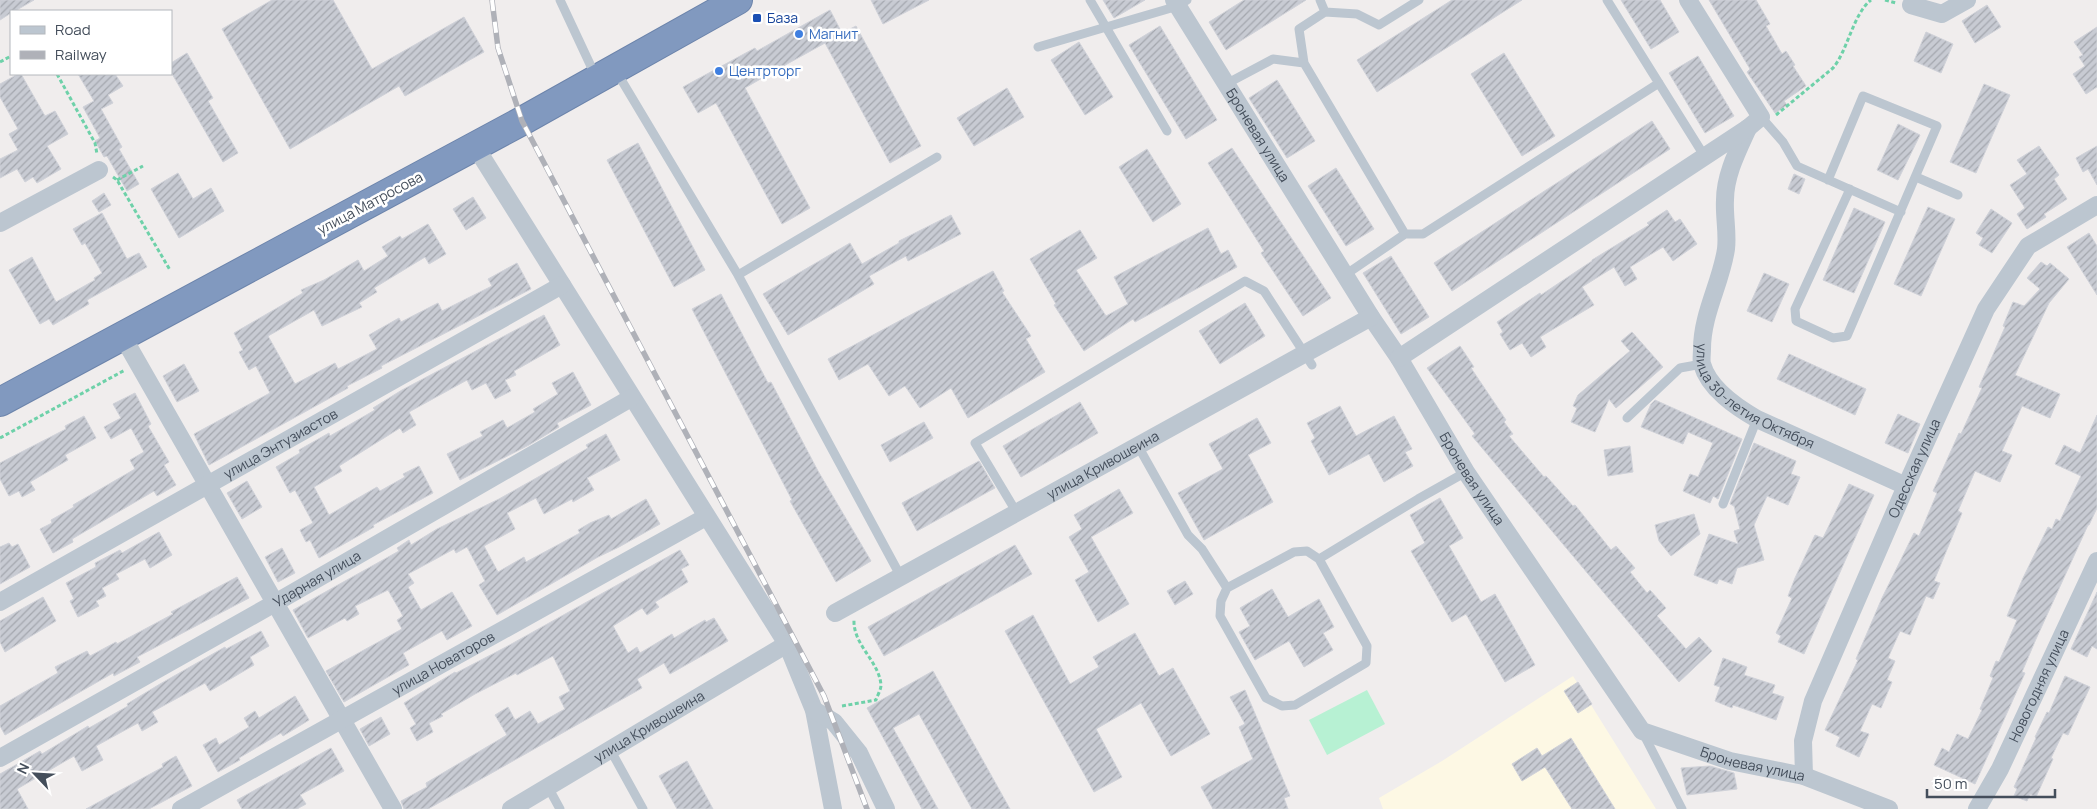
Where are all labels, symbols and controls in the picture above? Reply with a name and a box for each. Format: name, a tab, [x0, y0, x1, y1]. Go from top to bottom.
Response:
place label: База	[767, 8, 798, 27]
legend	[10, 10, 172, 75]
marker: База	[751, 12, 763, 24]
text: Road	[55, 19, 91, 40]
place label: Магнит	[809, 24, 858, 43]
marker: Магнит	[793, 28, 805, 40]
text: Railway	[55, 44, 107, 65]
place label: Центрторг	[729, 61, 801, 80]
marker: Центрторг	[713, 65, 725, 77]
street label: Броневая улица	[1222, 84, 1295, 185]
street label: улица Матросова	[314, 167, 426, 238]
street label: улица 30-летия Октября	[1692, 343, 1818, 453]
street label: улица Энтузиастов	[220, 403, 341, 483]
street label: Одесская улица	[1883, 415, 1944, 521]
street label: улица Кривошеина	[1043, 426, 1162, 503]
street label: Броневая улица	[1436, 429, 1509, 529]
street label: Ударная улица	[269, 546, 364, 611]
street label: улица Новаторов	[388, 626, 498, 699]
street label: Новогодняя улица	[2004, 626, 2073, 745]
street label: улица Кривошеина	[590, 686, 708, 766]
street label: Броневая улица	[1698, 742, 1807, 785]
north arrow	[10, 749, 60, 799]
text: N	[12, 760, 34, 777]
scale bar	[1927, 766, 2054, 798]
text: 50 m	[1934, 773, 1968, 794]

